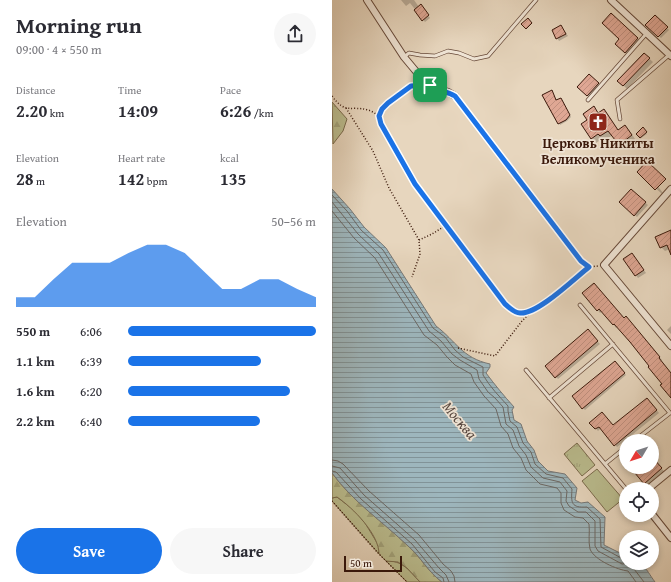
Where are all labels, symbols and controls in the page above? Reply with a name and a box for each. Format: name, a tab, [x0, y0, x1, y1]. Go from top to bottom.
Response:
text: Morning run	[16, 9, 142, 41]
button: share	[274, 13, 316, 55]
text: 09:00 · 4 × 550 m	[16, 40, 102, 59]
pin	[413, 68, 447, 102]
icon: arrive	[419, 74, 441, 96]
text: Distance	[16, 82, 55, 98]
text: Time	[118, 82, 141, 98]
text: Pace	[220, 82, 241, 98]
text: 2.20	[16, 98, 47, 123]
text: 14:09	[118, 98, 158, 123]
text: 6:26	[220, 98, 251, 123]
text: km	[47, 105, 64, 121]
text: /km	[251, 105, 273, 121]
church icon: Церковь Никиты Великомученика	[587, 111, 609, 133]
place label: Церковь Никиты Великомученика	[541, 133, 656, 169]
text: Elevation	[16, 150, 59, 166]
text: Heart rate	[118, 150, 165, 166]
text: kcal	[220, 150, 239, 166]
text: 28	[16, 166, 34, 191]
text: 142	[118, 166, 144, 191]
text: 135	[220, 166, 246, 191]
text: m	[34, 173, 45, 189]
text: bpm	[144, 173, 167, 189]
text: Elevation	[16, 212, 67, 231]
text: 50–56 m	[271, 212, 316, 231]
text: 550 m	[16, 322, 50, 341]
text: 6:06	[80, 322, 102, 341]
text: 1.1 km	[16, 352, 55, 371]
text: 6:39	[80, 352, 102, 371]
text: 1.6 km	[16, 382, 55, 401]
text: 6:20	[80, 382, 102, 401]
water label: Москва	[438, 396, 482, 444]
text: 2.2 km	[16, 412, 55, 431]
text: 6:40	[80, 412, 102, 431]
north arrow	[619, 434, 659, 474]
map controls	[619, 434, 659, 570]
button: locate	[619, 482, 659, 522]
button: Save	[16, 528, 162, 574]
button: Share	[170, 528, 316, 574]
button: layers	[619, 530, 659, 570]
scale bar	[344, 554, 402, 573]
text: 50 m	[350, 555, 372, 571]

